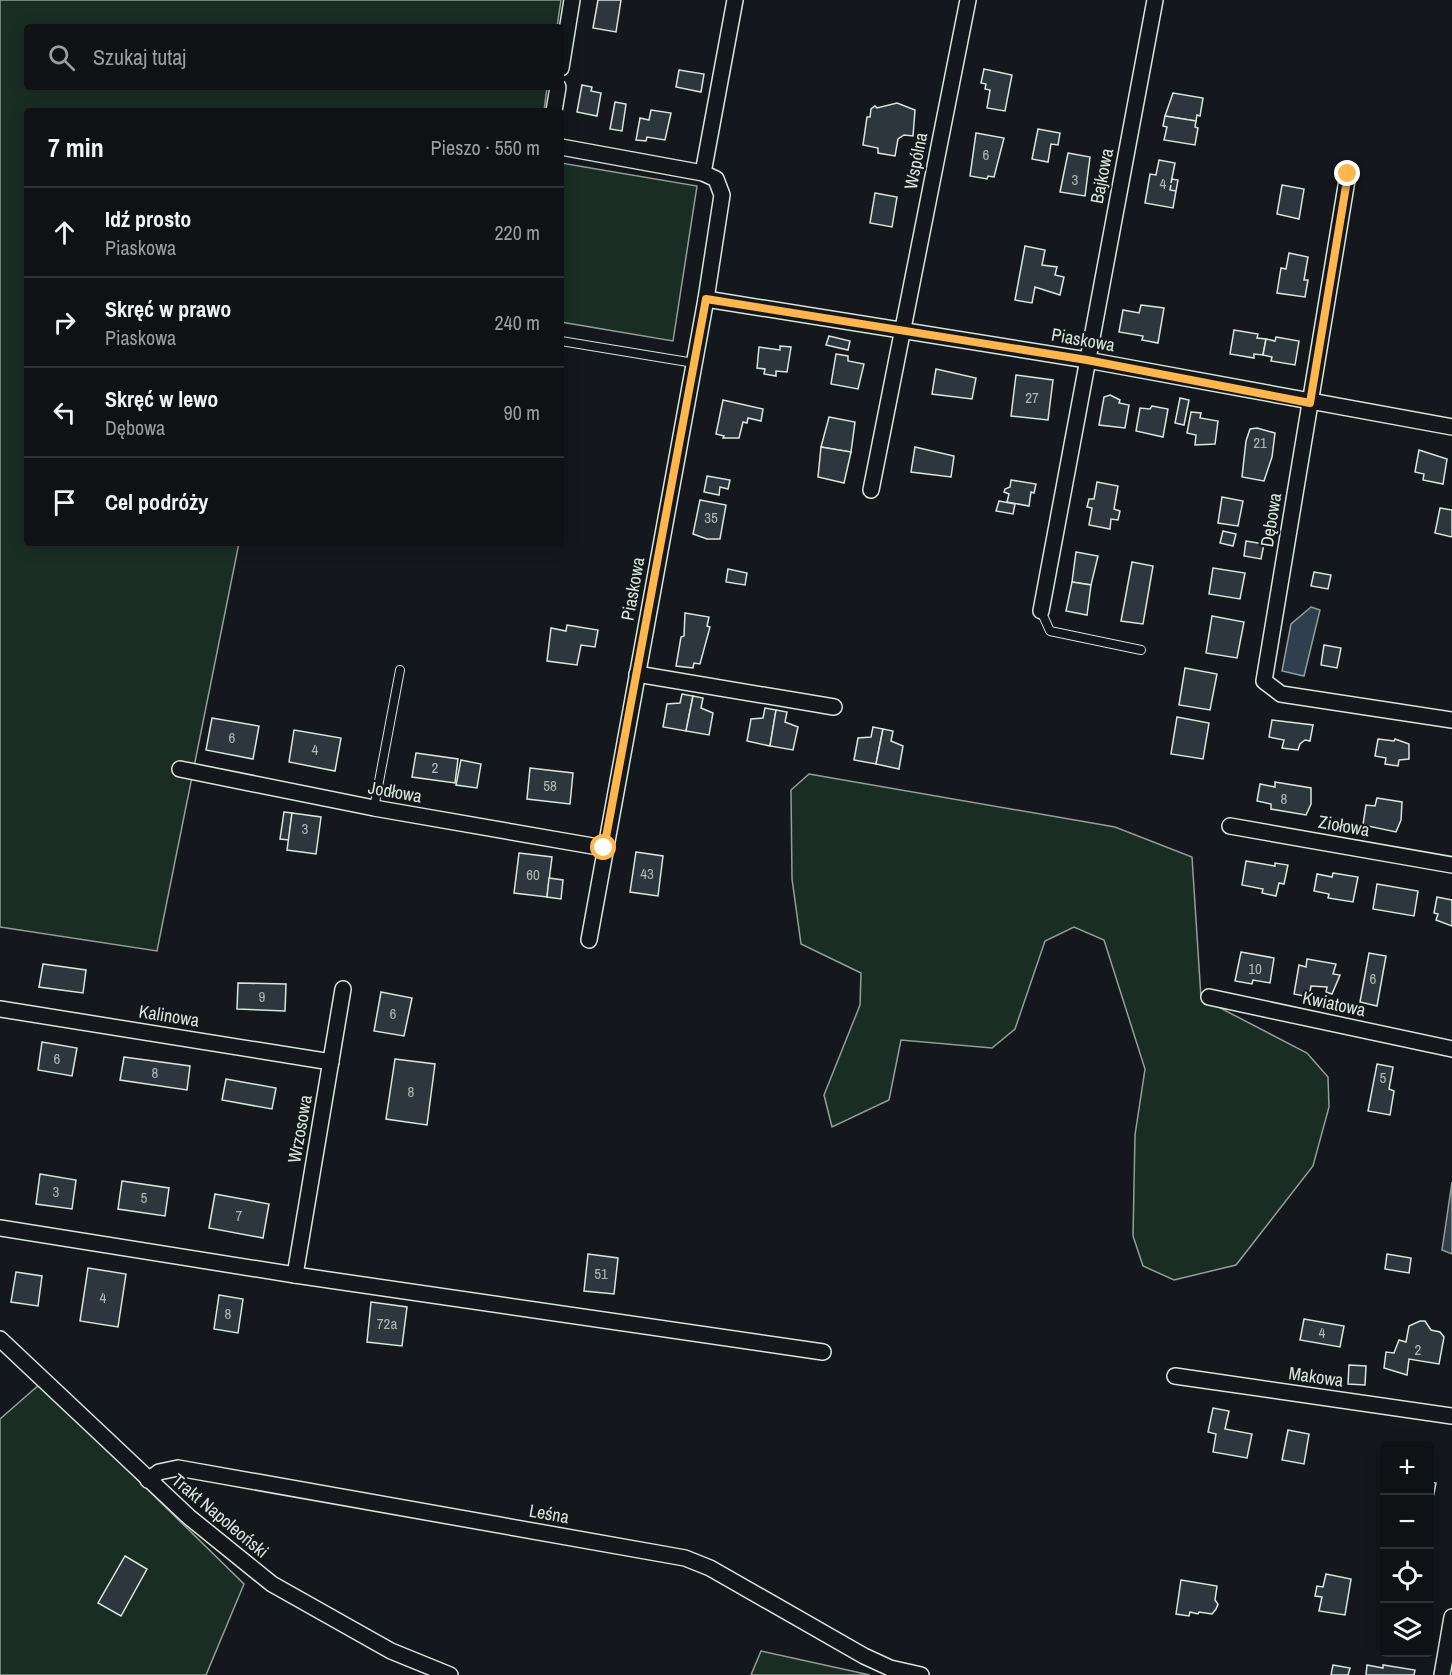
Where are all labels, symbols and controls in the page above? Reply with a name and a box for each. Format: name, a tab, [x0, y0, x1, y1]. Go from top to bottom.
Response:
search box	[24, 24, 564, 90]
icon: search	[45, 41, 78, 74]
text: Szukaj tutaj	[93, 42, 186, 72]
text: 7 min	[48, 130, 104, 165]
street label: Wspólna	[898, 130, 933, 191]
text: Pieszo · 550 m	[431, 134, 540, 161]
house number: 6	[983, 144, 990, 165]
street label: Bajkowa	[1084, 146, 1119, 206]
route end	[1334, 160, 1360, 186]
house number: 3	[1072, 169, 1079, 190]
house number: 4	[1160, 173, 1167, 194]
text: Idź prosto	[105, 204, 191, 234]
icon: ahead	[48, 216, 81, 249]
text: 220 m	[494, 219, 540, 246]
text: Piaskowa	[105, 234, 176, 261]
text: Skręć w prawo	[105, 294, 231, 324]
icon: right	[48, 306, 81, 339]
text: 240 m	[494, 309, 540, 336]
street label: Piaskowa	[1049, 322, 1117, 357]
text: Piaskowa	[105, 324, 176, 351]
text: Skręć w lewo	[105, 384, 218, 414]
house number: 27	[1025, 387, 1039, 408]
icon: left	[48, 396, 81, 429]
text: 90 m	[504, 399, 540, 426]
text: Dębowa	[105, 414, 165, 441]
house number: 21	[1253, 432, 1267, 453]
icon: arrive	[48, 486, 81, 519]
text: Cel podróży	[105, 487, 208, 517]
street label: Dębowa	[1254, 491, 1287, 549]
house number: 35	[704, 507, 718, 528]
street label: Piaskowa	[615, 555, 650, 623]
house number: 6	[229, 727, 236, 748]
house number: 4	[312, 739, 319, 760]
house number: 2	[432, 757, 439, 778]
street label: Jodłowa	[366, 774, 424, 809]
house number: 58	[543, 775, 557, 796]
house number: 8	[1281, 788, 1288, 809]
street label: Ziołowa	[1316, 809, 1372, 842]
house number: 3	[302, 818, 309, 839]
route start	[590, 834, 616, 860]
house number: 43	[640, 863, 654, 884]
house number: 60	[526, 864, 540, 885]
house number: 10	[1248, 958, 1262, 979]
house number: 6	[1370, 968, 1377, 989]
street label: Kwiatowa	[1300, 985, 1368, 1022]
house number: 9	[259, 986, 266, 1007]
street label: Kalinowa	[137, 998, 201, 1033]
house number: 6	[390, 1003, 397, 1024]
house number: 6	[54, 1048, 61, 1069]
house number: 8	[152, 1062, 159, 1083]
house number: 5	[1380, 1067, 1387, 1088]
house number: 8	[408, 1081, 415, 1102]
street label: Wrzosowa	[281, 1093, 318, 1165]
house number: 3	[53, 1181, 60, 1202]
house number: 5	[141, 1187, 148, 1208]
house number: 7	[236, 1205, 243, 1226]
house number: 51	[594, 1263, 608, 1284]
house number: 4	[100, 1287, 107, 1308]
house number: 8	[225, 1303, 232, 1324]
house number: 72a	[377, 1313, 397, 1334]
house number: 4	[1319, 1322, 1326, 1343]
house number: 2	[1415, 1339, 1422, 1360]
street label: Makowa	[1287, 1360, 1345, 1393]
map controls	[1380, 1441, 1434, 1657]
button: +	[1380, 1441, 1434, 1495]
street label: Trakt Napoleoński	[167, 1468, 274, 1564]
button: −	[1380, 1495, 1434, 1549]
street label: Leśna	[527, 1498, 571, 1529]
button: locate	[1380, 1549, 1434, 1603]
button: layers	[1380, 1603, 1434, 1657]

